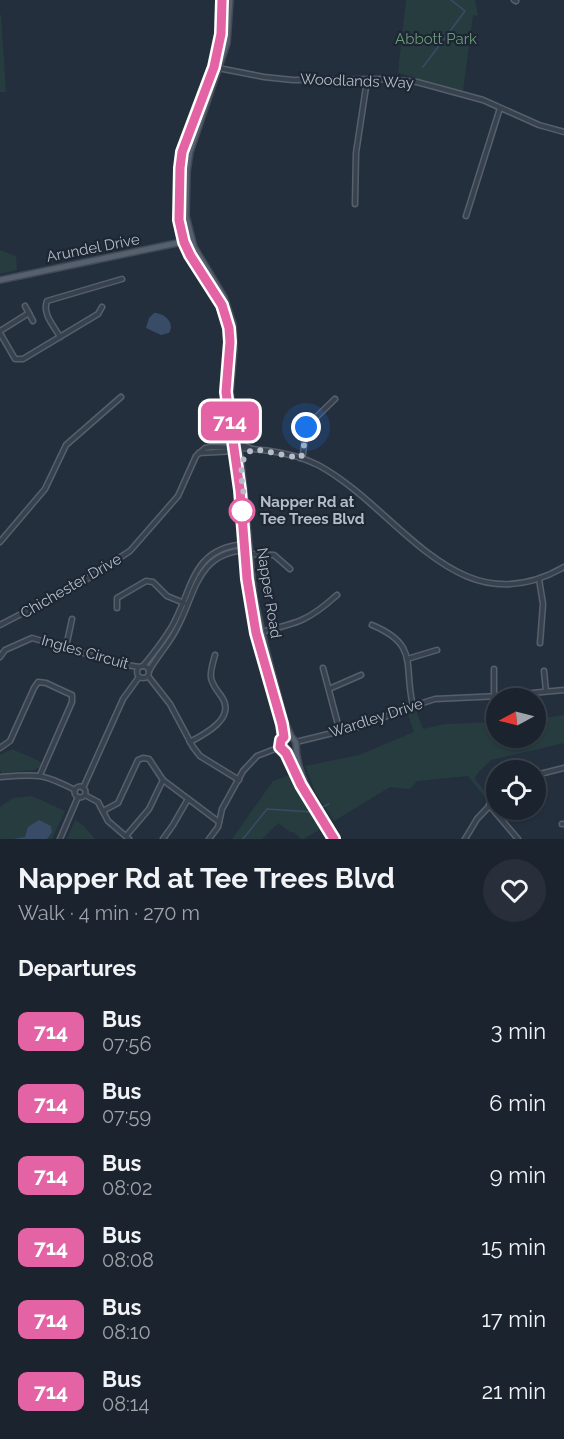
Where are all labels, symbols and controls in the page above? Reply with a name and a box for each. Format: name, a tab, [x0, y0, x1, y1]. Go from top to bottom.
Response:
park label: Abbott Park	[395, 30, 477, 48]
street label: Woodlands Way	[300, 70, 414, 92]
street label: Arundel Drive	[45, 230, 141, 266]
line badge: 714	[196, 402, 264, 440]
text: 714	[213, 409, 247, 434]
your location	[291, 412, 321, 442]
place label: Napper Rd at Tee Trees Blvd	[260, 493, 365, 528]
marker: Napper Rd at Tee Trees Blvd	[229, 498, 255, 524]
street label: Napper Road	[253, 546, 285, 640]
street label: Chichester Drive	[17, 550, 125, 622]
street label: Ingles Circuit	[39, 631, 131, 673]
north arrow	[486, 688, 546, 748]
map controls	[486, 688, 546, 820]
street label: Wardley Drive	[327, 694, 425, 742]
button: locate	[486, 760, 546, 820]
button: heart	[483, 859, 546, 922]
text: Napper Rd at Tee Trees Blvd	[18, 862, 395, 895]
text: Walk · 4 min · 270 m	[18, 901, 200, 925]
text: Departures	[18, 955, 136, 981]
text: Bus	[102, 1006, 141, 1032]
text: 3 min	[491, 1018, 546, 1044]
text: 714	[34, 1019, 68, 1044]
text: 07:56	[102, 1032, 152, 1056]
text: Bus	[102, 1078, 141, 1104]
text: 6 min	[489, 1090, 546, 1116]
text: 714	[34, 1091, 68, 1116]
text: 07:59	[102, 1104, 151, 1128]
text: Bus	[102, 1150, 141, 1176]
text: 9 min	[490, 1162, 546, 1188]
text: 714	[34, 1163, 68, 1188]
text: 08:02	[102, 1176, 153, 1200]
text: Bus	[102, 1222, 141, 1248]
text: 15 min	[481, 1234, 546, 1260]
text: 714	[34, 1235, 68, 1260]
text: 08:08	[102, 1248, 154, 1272]
text: Bus	[102, 1294, 141, 1320]
text: 17 min	[481, 1306, 546, 1332]
text: 714	[34, 1307, 68, 1332]
text: 08:10	[102, 1320, 151, 1344]
text: Bus	[102, 1366, 141, 1392]
text: 21 min	[482, 1378, 546, 1404]
text: 714	[34, 1379, 68, 1404]
text: 08:14	[102, 1392, 149, 1416]

